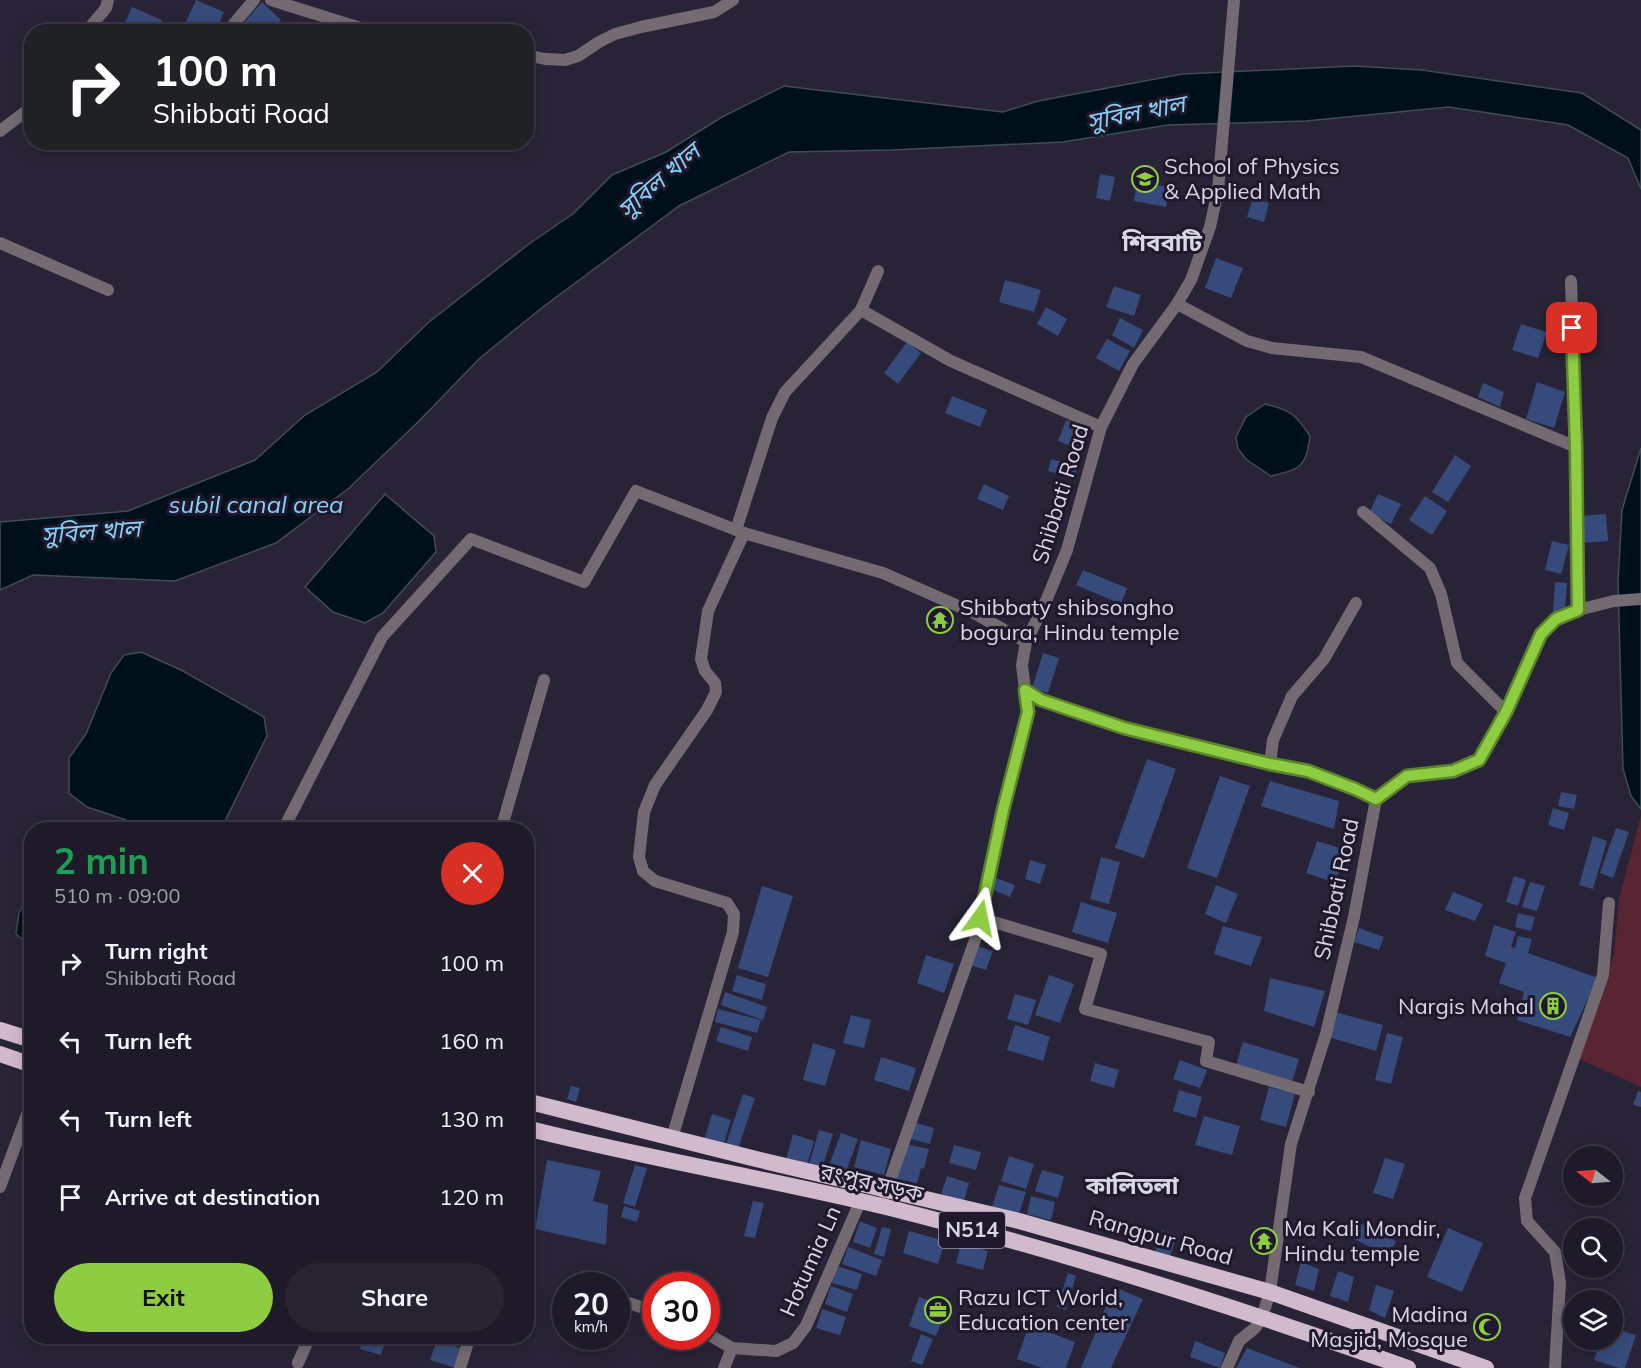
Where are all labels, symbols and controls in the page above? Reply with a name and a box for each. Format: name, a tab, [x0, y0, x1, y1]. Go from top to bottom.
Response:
text: 100 m	[153, 44, 278, 97]
icon: right	[54, 48, 132, 126]
water label: সুবিল খাল	[1084, 87, 1192, 136]
text: Shibbati Road	[153, 96, 330, 130]
water label: সুবিল খাল	[611, 133, 709, 224]
place label: School of Physics & Applied Math	[1164, 152, 1340, 205]
school or university icon: School of Physics & Applied Math	[1130, 164, 1160, 194]
district label: শিববাটি	[1121, 227, 1202, 257]
pin	[1546, 302, 1597, 353]
icon: arrive	[1555, 311, 1588, 344]
street label: Shibbati Road	[1026, 421, 1094, 567]
water label: subil canal area	[169, 489, 343, 519]
water label: সুবিল খাল	[40, 512, 146, 549]
place label: Shibbaty shibsongho bogura, Hindu temple	[960, 593, 1179, 646]
temple icon: Shibbaty shibsongho bogura, Hindu temple	[925, 605, 955, 635]
street label: Shibbati Road	[1307, 816, 1365, 962]
text: 2 min	[54, 838, 149, 883]
button: close	[441, 842, 504, 905]
text: 510 m · 09:00	[54, 883, 180, 908]
position arrow	[948, 886, 1012, 950]
text: Turn right	[105, 937, 208, 965]
icon: right	[54, 947, 87, 980]
text: 100 m	[439, 949, 504, 977]
text: Shibbati Road	[105, 965, 236, 990]
building icon: Nargis Mahal	[1538, 991, 1568, 1021]
place label: Nargis Mahal	[1398, 992, 1534, 1020]
icon: left	[54, 1025, 87, 1058]
text: Turn left	[105, 1027, 192, 1055]
text: 160 m	[439, 1027, 504, 1055]
icon: left	[54, 1103, 87, 1136]
text: Turn left	[105, 1105, 192, 1133]
text: 130 m	[439, 1105, 504, 1133]
north arrow	[1563, 1146, 1623, 1206]
map controls	[1563, 1146, 1623, 1350]
street label: রংপুর সড়ক	[817, 1156, 926, 1207]
district label: কালিতলা	[1084, 1170, 1180, 1200]
icon: arrive	[54, 1181, 87, 1214]
text: Arrive at destination	[105, 1183, 320, 1211]
text: 120 m	[439, 1183, 504, 1211]
street label: Hotumia Ln	[773, 1201, 847, 1321]
street label: Rangpur Road	[1086, 1203, 1236, 1271]
road number: N514	[939, 1212, 1005, 1248]
place label: Ma Kali Mondir, Hindu temple	[1284, 1214, 1440, 1267]
button: search	[1563, 1218, 1623, 1278]
temple icon: Ma Kali Mondir, Hindu temple	[1249, 1226, 1279, 1256]
button: Exit	[54, 1263, 273, 1332]
button: Share	[285, 1263, 504, 1332]
speed limit sign: 30	[642, 1272, 720, 1350]
place label: Razu ICT World, Education center	[958, 1283, 1128, 1336]
text: 20	[573, 1285, 609, 1323]
button: layers	[1563, 1290, 1623, 1350]
office icon: Razu ICT World, Education center	[923, 1295, 953, 1325]
place label: Madina Masjid, Mosque	[1310, 1300, 1468, 1353]
mosque icon: Madina Masjid, Mosque	[1472, 1312, 1502, 1342]
text: km/h	[574, 1317, 608, 1336]

